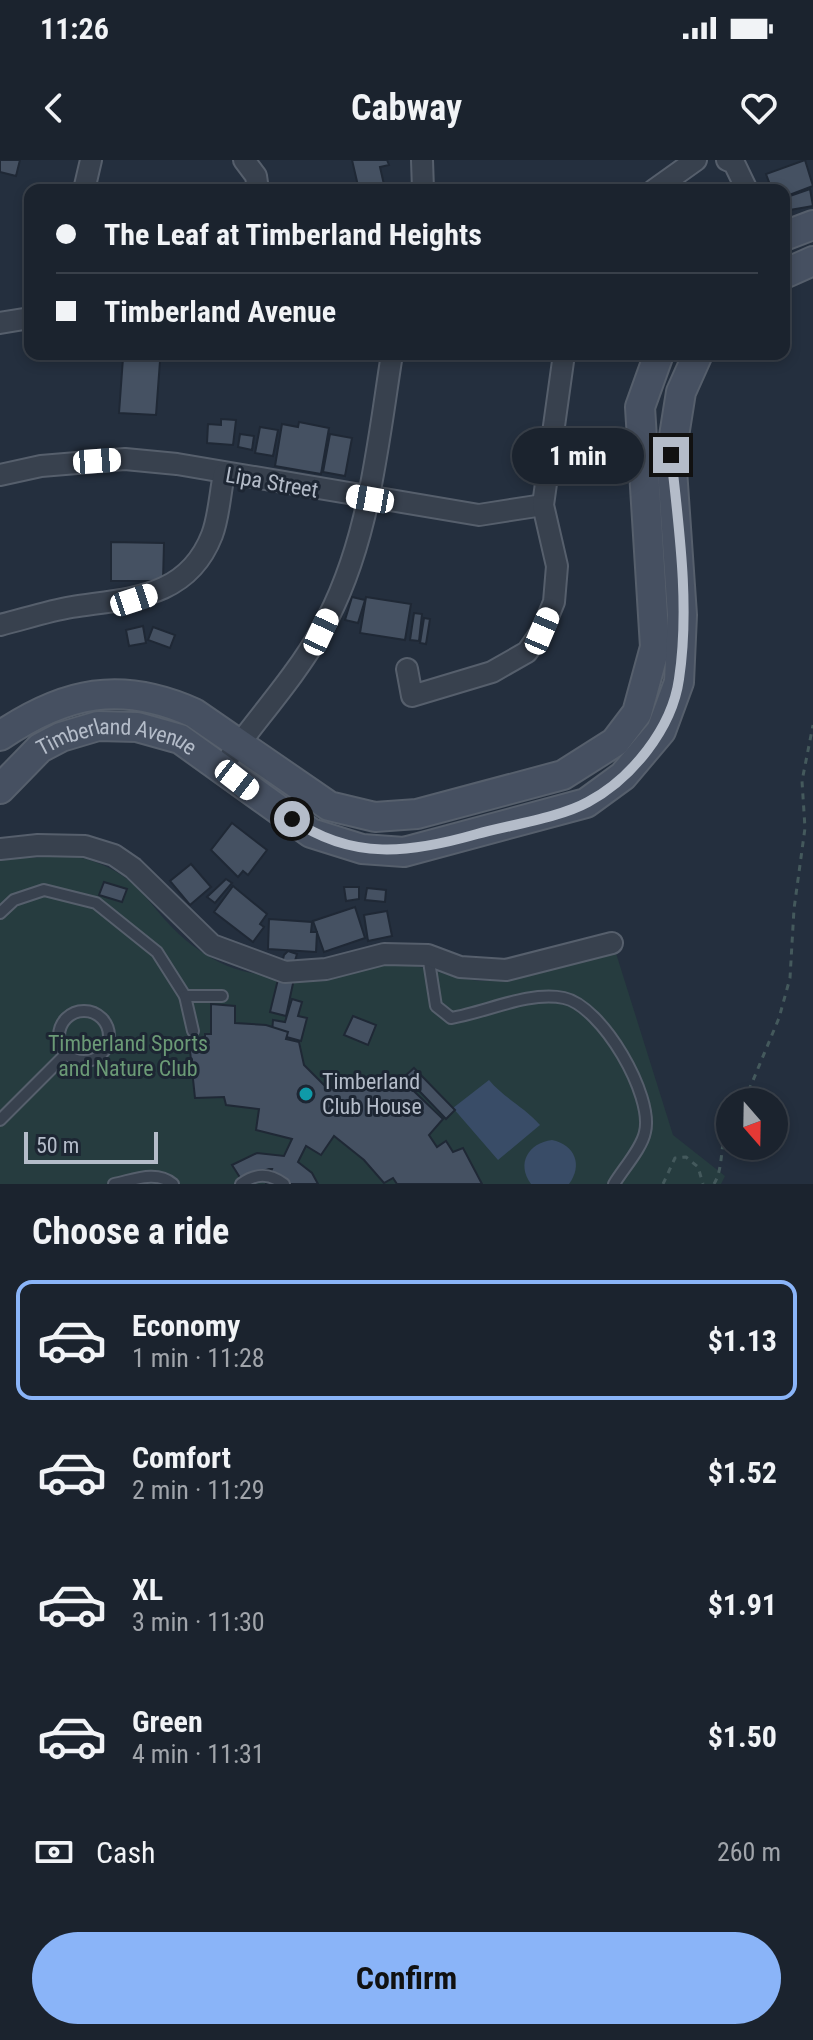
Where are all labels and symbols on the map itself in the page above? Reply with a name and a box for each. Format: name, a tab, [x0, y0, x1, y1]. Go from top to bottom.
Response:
callout: 1 min	[511, 427, 643, 483]
route end	[653, 437, 689, 473]
car	[72, 447, 122, 475]
street label: Lipa Street	[224, 462, 320, 503]
car	[344, 483, 396, 515]
car	[107, 581, 161, 619]
car	[522, 604, 562, 658]
car	[300, 605, 342, 659]
text: Timberland Avenue	[32, 714, 202, 761]
street label: Timberland Avenue	[33, 741, 199, 771]
car	[211, 756, 263, 804]
route start	[274, 801, 310, 837]
park label: Timberland Sports and Nature Club	[48, 1031, 208, 1081]
place label: Timberland Club House	[322, 1069, 422, 1119]
marker: Timberland Club House	[297, 1085, 315, 1103]
north arrow	[716, 1088, 788, 1160]
scale bar	[24, 1128, 158, 1164]

